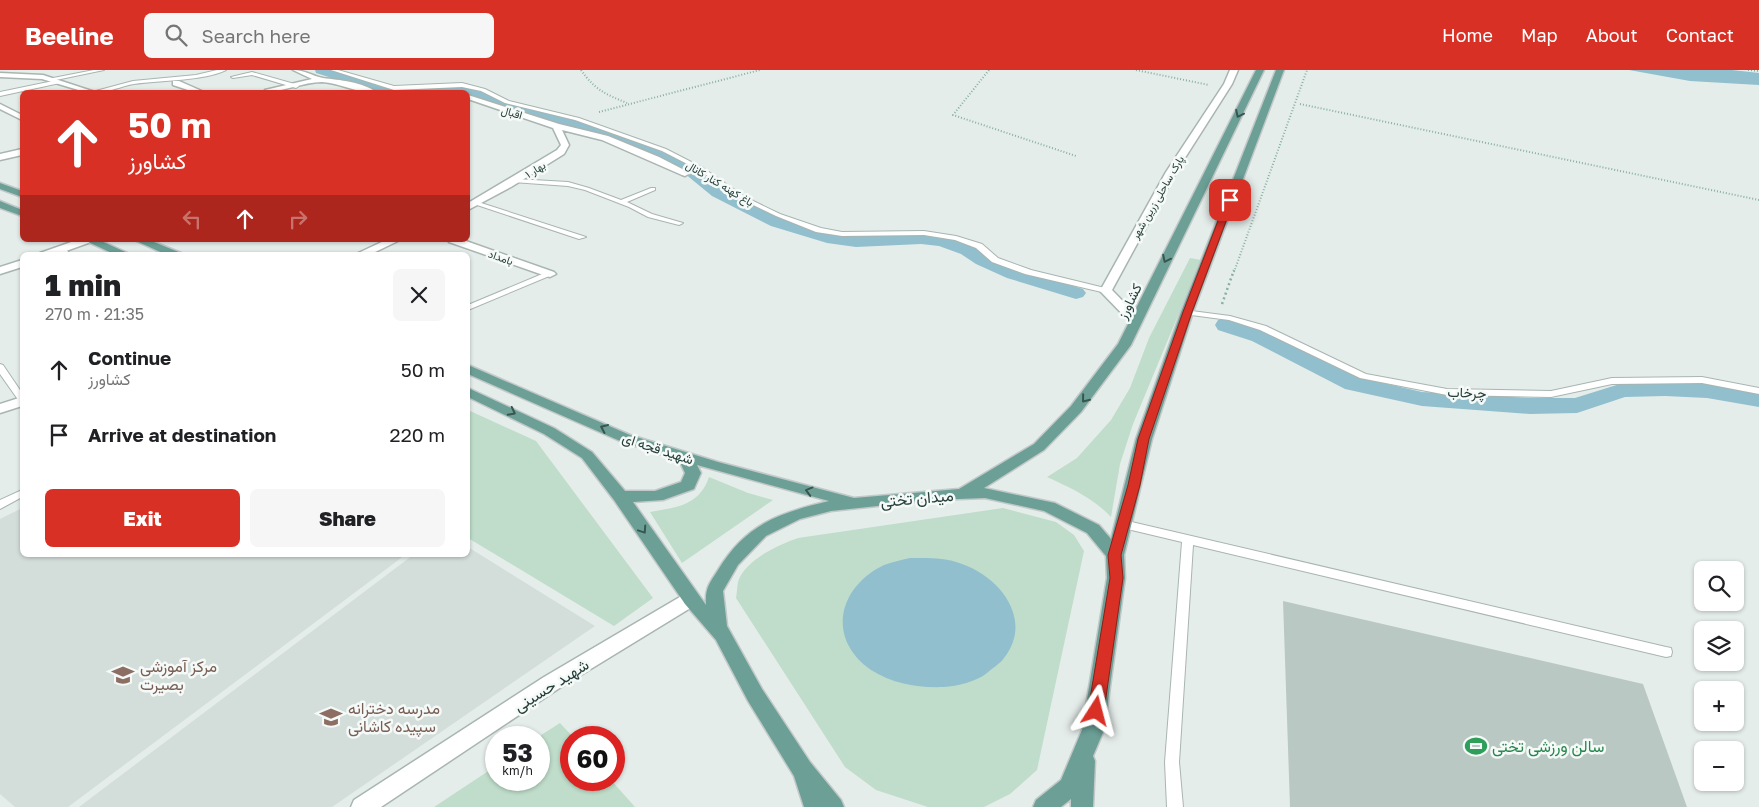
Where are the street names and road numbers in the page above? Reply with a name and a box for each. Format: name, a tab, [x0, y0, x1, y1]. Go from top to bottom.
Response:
street label: اقبال	[500, 103, 524, 122]
street label: پارک ساحلی زرین شهر	[1127, 153, 1188, 243]
street label: بهار ۱	[523, 158, 548, 181]
street label: باغ کهنه کنار کانال	[683, 158, 756, 210]
street label: بامداد	[486, 247, 515, 268]
street label: کشاورز	[1113, 281, 1146, 323]
street label: چرخاب	[1447, 383, 1487, 403]
street label: شهید قجه ای	[620, 429, 696, 468]
street label: میدان تختی	[880, 485, 954, 512]
street label: شهید حسینی	[510, 654, 593, 717]

